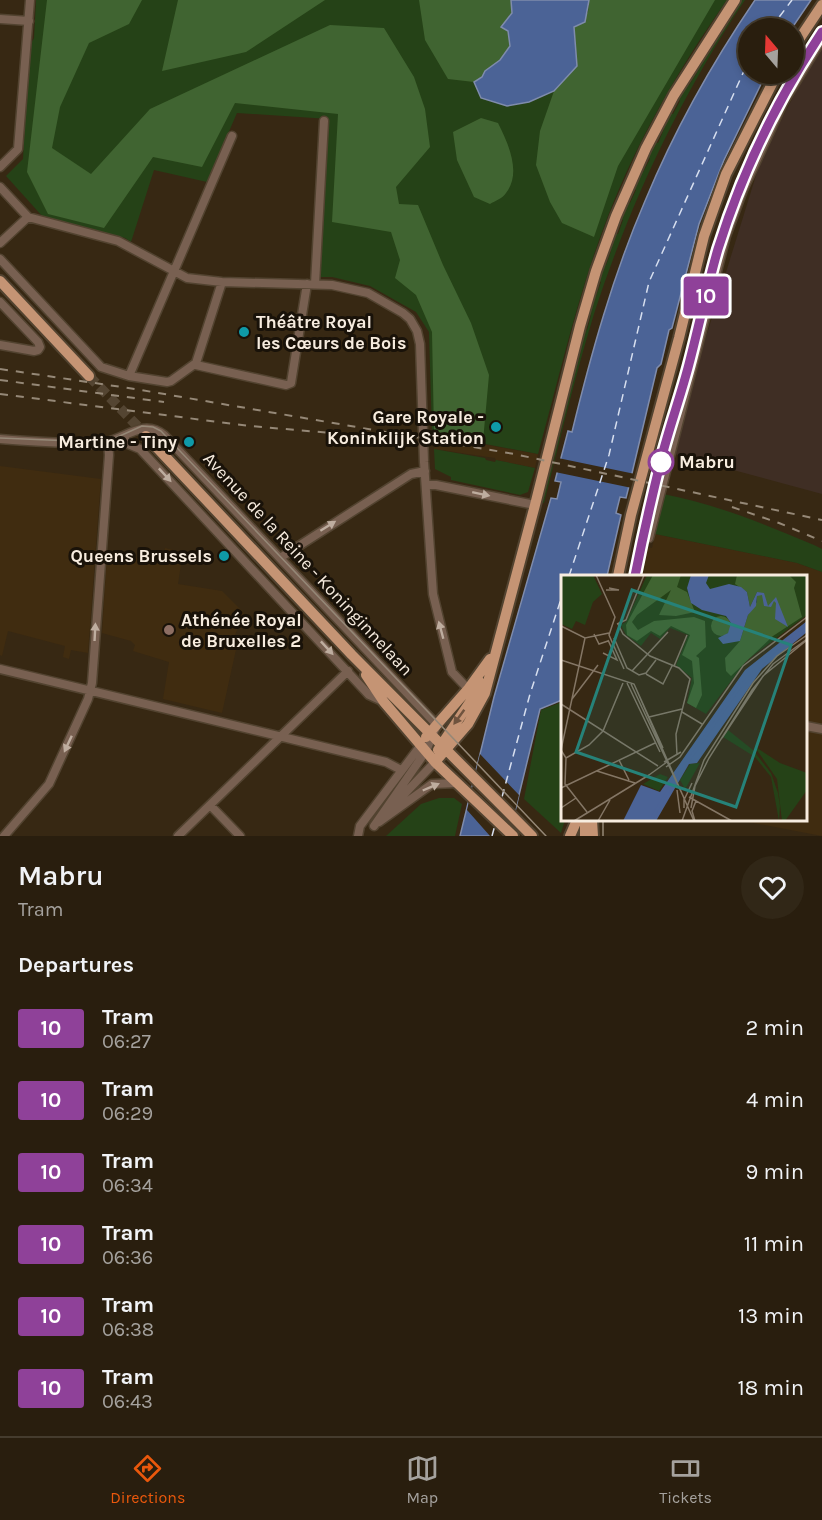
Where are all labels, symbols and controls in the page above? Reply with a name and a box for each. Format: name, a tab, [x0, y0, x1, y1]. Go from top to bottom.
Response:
north arrow	[738, 18, 804, 84]
map controls	[738, 18, 804, 84]
line badge: 10	[679, 276, 733, 316]
text: 10	[696, 284, 716, 308]
place label: Théâtre Royal les Cœurs de Bois	[256, 311, 407, 354]
marker: Théâtre Royal les Cœurs de Bois	[237, 325, 251, 339]
place label: Gare Royale - Koninklijk Station	[327, 406, 484, 449]
marker: Gare Royale - Koninklijk Station	[489, 420, 503, 434]
place label: Martine - Tiny	[58, 431, 177, 453]
marker: Martine - Tiny	[182, 435, 196, 449]
street label: Avenue de la Reine - Koninginnelaan	[198, 448, 418, 680]
marker: Mabru	[648, 449, 674, 475]
place label: Mabru	[679, 451, 735, 473]
one-way arrow	[158, 468, 172, 483]
one-way arrow	[471, 490, 490, 499]
one-way arrow	[320, 520, 337, 531]
place label: Queens Brussels	[71, 545, 212, 567]
marker: Queens Brussels	[217, 549, 231, 563]
inset map	[561, 575, 807, 821]
place label: Athénée Royal de Bruxelles 2	[181, 609, 302, 652]
one-way arrow	[436, 621, 446, 639]
one-way arrow	[90, 623, 99, 642]
marker: Athénée Royal de Bruxelles 2	[162, 623, 176, 637]
one-way arrow	[319, 641, 333, 655]
one-way arrow	[453, 709, 465, 725]
one-way arrow	[63, 736, 72, 753]
one-way arrow	[423, 782, 441, 792]
button: heart	[741, 856, 804, 919]
text: Mabru	[18, 859, 104, 892]
text: Tram	[18, 898, 64, 921]
text: Departures	[18, 952, 134, 978]
text: Tram	[102, 1004, 154, 1030]
text: 2 min	[746, 1015, 804, 1041]
text: 10	[41, 1016, 61, 1040]
text: 06:27	[102, 1030, 151, 1053]
text: Tram	[102, 1076, 154, 1102]
text: 4 min	[746, 1087, 804, 1113]
text: 10	[41, 1088, 61, 1112]
text: 06:29	[102, 1102, 153, 1125]
text: Tram	[102, 1148, 154, 1174]
text: 9 min	[746, 1159, 804, 1185]
text: 10	[41, 1160, 61, 1184]
text: 06:34	[102, 1174, 153, 1197]
text: Tram	[102, 1220, 154, 1246]
text: 11 min	[744, 1231, 804, 1257]
text: 10	[41, 1232, 61, 1256]
text: 06:36	[102, 1246, 153, 1269]
text: Tram	[102, 1292, 154, 1318]
text: 13 min	[738, 1303, 804, 1329]
text: 10	[41, 1304, 61, 1328]
text: 06:38	[102, 1318, 154, 1341]
text: Tram	[102, 1364, 154, 1390]
text: 18 min	[738, 1375, 804, 1401]
text: 10	[41, 1376, 61, 1400]
text: 06:43	[102, 1390, 153, 1413]
tab: Directions	[110, 1452, 185, 1507]
tab: Map	[406, 1452, 439, 1507]
tab: Tickets	[659, 1452, 712, 1507]

